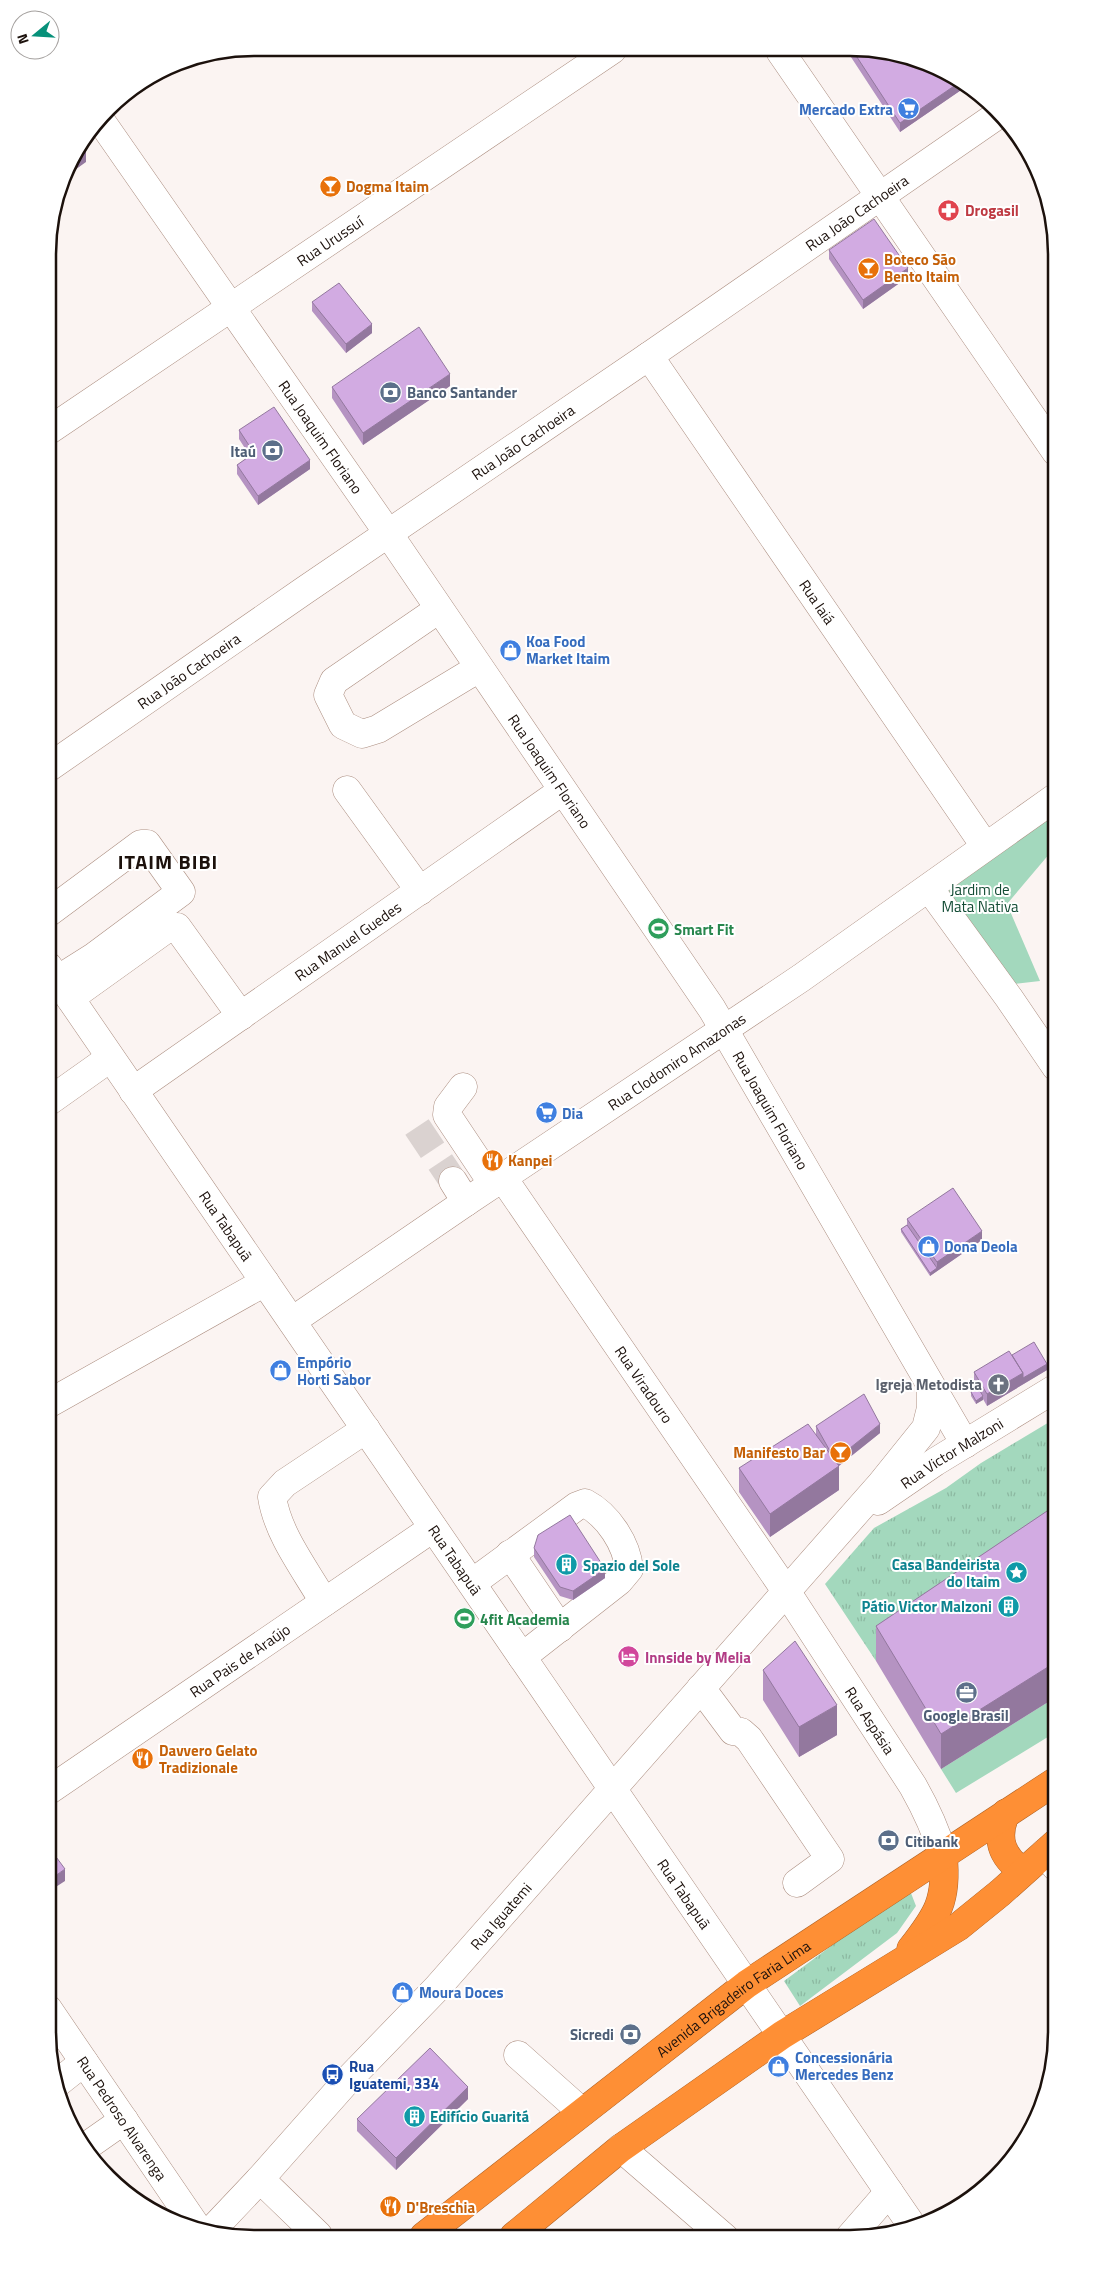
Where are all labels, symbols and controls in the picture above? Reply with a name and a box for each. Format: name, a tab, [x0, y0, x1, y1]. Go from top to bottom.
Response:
north arrow	[10, 10, 60, 60]
text: N	[11, 31, 34, 47]
supermarket icon: Mercado Extra	[897, 97, 921, 121]
place label: Mercado Extra	[799, 98, 893, 121]
street label: Rua João Cachoeira	[800, 168, 913, 256]
bar icon: Dogma Itaim	[318, 174, 342, 198]
place label: Dogma Itaim	[346, 175, 429, 198]
pharmacy icon: Drogasil	[937, 198, 961, 222]
place label: Drogasil	[965, 199, 1019, 222]
street label: Rua Urussuí	[292, 209, 369, 271]
place label: Boteco São Bento Itaim	[884, 248, 960, 288]
bar icon: Boteco São Bento Itaim	[856, 256, 880, 280]
street label: Rua Joaquim Floriano	[273, 375, 369, 499]
bank icon: Banco Santander	[379, 380, 403, 404]
place label: Banco Santander	[407, 381, 517, 404]
street label: Rua João Cachoeira	[466, 398, 580, 485]
bank icon: Itaú	[260, 439, 284, 463]
place label: Itaú	[230, 440, 256, 463]
street label: Rua Iaiá	[794, 575, 841, 629]
street label: Rua João Cachoeira	[132, 627, 245, 714]
place label: Koa Food Market Itaim	[526, 630, 610, 670]
shop icon: Koa Food Market Itaim	[498, 638, 522, 662]
street label: Rua Joaquim Floriano	[503, 709, 597, 833]
district label: ITAIM BIBI	[118, 846, 218, 877]
park label: Jardim de Mata Nativa	[941, 878, 1019, 918]
street label: Rua Manuel Guedes	[290, 895, 406, 986]
sports icon: Smart Fit	[646, 917, 670, 941]
place label: Smart Fit	[674, 918, 735, 941]
street label: Rua Clodomiro Amazonas	[603, 1007, 750, 1116]
street label: Rua Joaquim Floriano	[727, 1047, 815, 1174]
supermarket icon: Dia	[534, 1101, 558, 1125]
place label: Dia	[562, 1102, 583, 1125]
restaurant icon: Kanpei	[480, 1148, 504, 1172]
place label: Kanpei	[508, 1149, 552, 1172]
street label: Rua Tabapuã	[194, 1186, 259, 1266]
shop icon: Dona Deola	[916, 1234, 940, 1258]
place label: Dona Deola	[944, 1235, 1018, 1258]
street label: Rua Viradouro	[610, 1341, 679, 1428]
place label: Empório Horti Sabor	[297, 1351, 371, 1391]
shop icon: Empório Horti Sabor	[269, 1359, 293, 1383]
church icon: Igreja Metodista	[986, 1372, 1010, 1396]
place label: Igreja Metodista	[876, 1373, 982, 1396]
street label: Rua Victor Malzoni	[895, 1412, 1007, 1494]
bar icon: Manifesto Bar	[829, 1440, 853, 1464]
place label: Manifesto Bar	[733, 1441, 825, 1464]
street label: Rua Tabapuã	[423, 1520, 488, 1600]
building icon: Spazio del Sole	[555, 1553, 579, 1577]
place label: Casa Bandeirista do Itaim	[892, 1553, 1000, 1593]
place label: Spazio del Sole	[583, 1554, 680, 1577]
place icon: Casa Bandeirista do Itaim	[1004, 1561, 1028, 1585]
building icon: Pátio Victor Malzoni	[996, 1594, 1020, 1618]
place label: Pátio Victor Malzoni	[861, 1595, 992, 1618]
sports icon: 4fit Academia	[452, 1607, 476, 1631]
place label: 4fit Academia	[480, 1608, 570, 1631]
street label: Rua Pais de Araújo	[185, 1617, 295, 1703]
hotel icon: Innside by Melia	[617, 1645, 641, 1669]
place label: Innside by Melia	[645, 1646, 751, 1669]
office icon: Google Brasil	[954, 1680, 978, 1704]
street label: Rua Aspásia	[840, 1682, 901, 1759]
place label: Google Brasil	[923, 1704, 1009, 1727]
place label: Davvero Gelato Tradizionale	[159, 1739, 257, 1779]
restaurant icon: Davvero Gelato Tradizionale	[131, 1747, 155, 1771]
bank icon: Citibank	[877, 1829, 901, 1853]
place label: Citibank	[905, 1830, 958, 1853]
street label: Rua Tabapuã	[652, 1854, 717, 1934]
street label: Rua Iguatemi	[464, 1877, 537, 1955]
street label: Avenida Brigadeiro Faria Lima	[651, 1934, 815, 2062]
shop icon: Moura Doces	[391, 1980, 415, 2004]
place label: Moura Doces	[419, 1981, 504, 2004]
bank icon: Sicredi	[618, 2022, 642, 2046]
place label: Sicredi	[570, 2023, 614, 2046]
place label: Concessionária Mercedes Benz	[795, 2046, 894, 2086]
street label: Rua Pedroso Alvarenga	[72, 2051, 173, 2185]
shop icon: Concessionária Mercedes Benz	[767, 2054, 791, 2078]
place label: Rua Iguatemi, 334	[349, 2055, 439, 2095]
bus stop icon: Rua Iguatemi, 334	[321, 2063, 345, 2087]
building icon: Edifício Guaritá	[402, 2104, 426, 2128]
place label: Edifício Guaritá	[430, 2105, 529, 2128]
restaurant icon: D'Breschia	[378, 2195, 402, 2219]
place label: D'Breschia	[406, 2196, 475, 2219]

